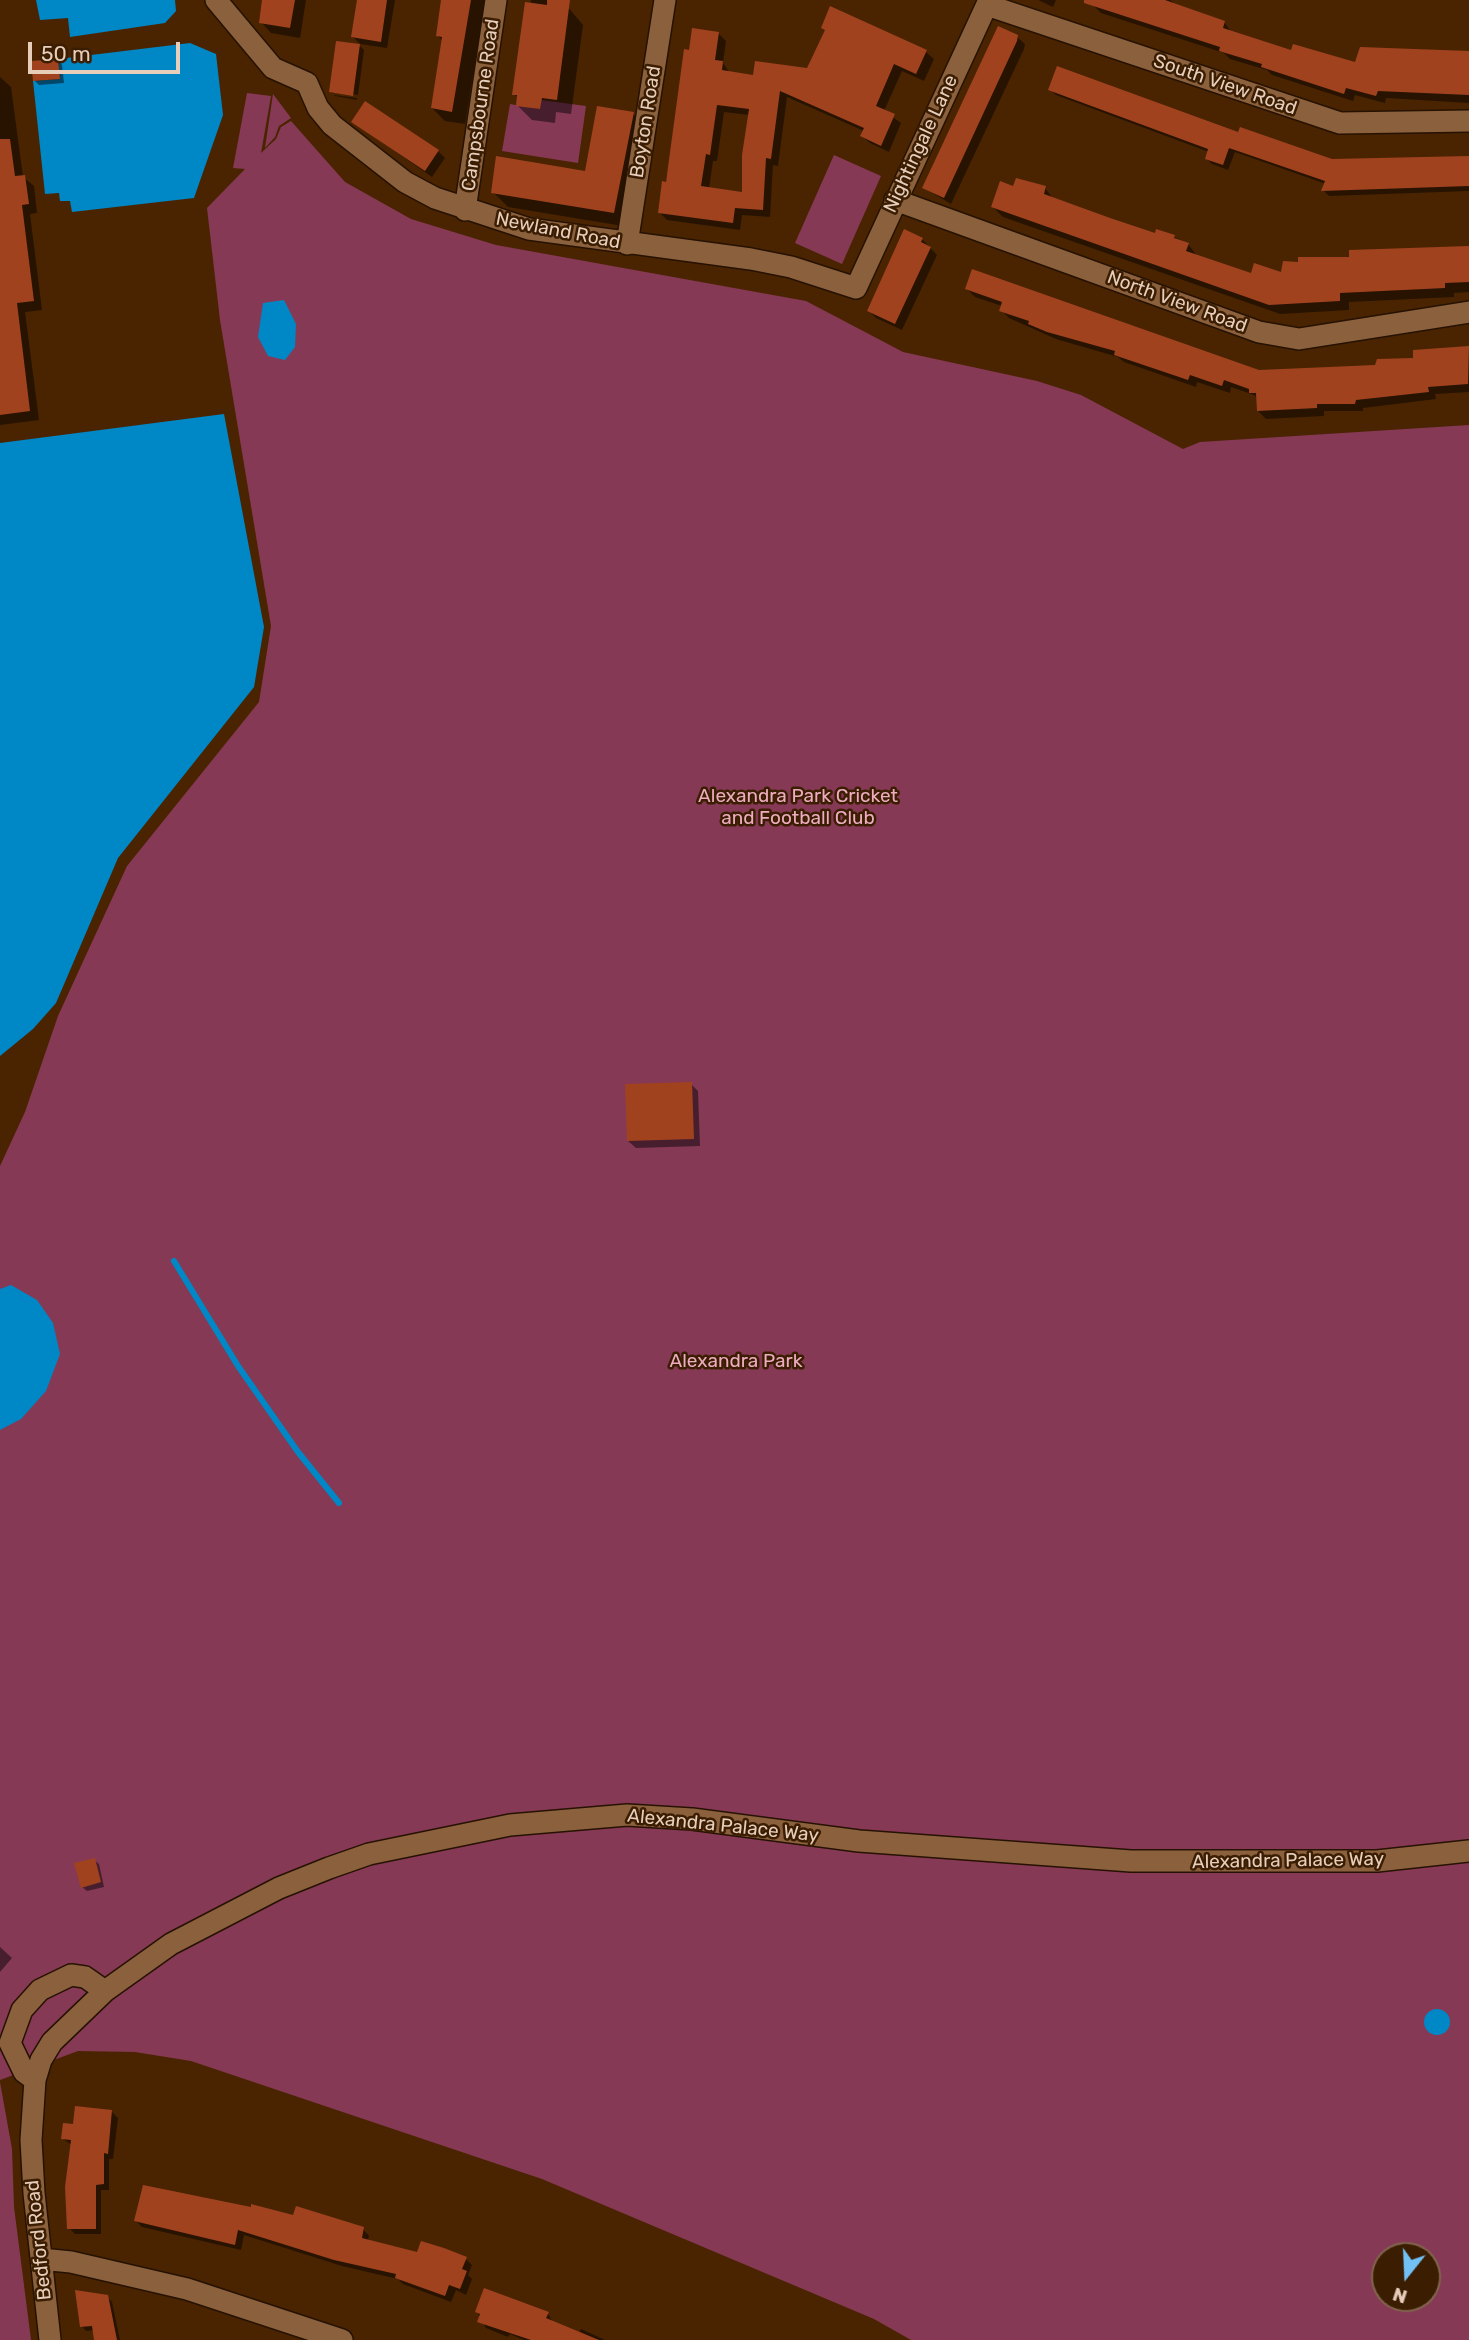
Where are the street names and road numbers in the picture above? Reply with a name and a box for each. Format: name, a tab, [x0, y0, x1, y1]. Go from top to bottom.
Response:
street label: Campsbourne Road	[458, 17, 504, 193]
street label: South View Road	[1150, 50, 1300, 120]
street label: Boyton Road	[626, 64, 666, 180]
street label: Nightingale Lane	[879, 72, 963, 216]
street label: Newland Road	[494, 208, 622, 254]
street label: North View Road	[1104, 266, 1250, 338]
street label: Alexandra Palace Way	[626, 1805, 820, 1847]
street label: Alexandra Palace Way	[1192, 1848, 1384, 1874]
street label: Bedford Road	[21, 2179, 57, 2301]

